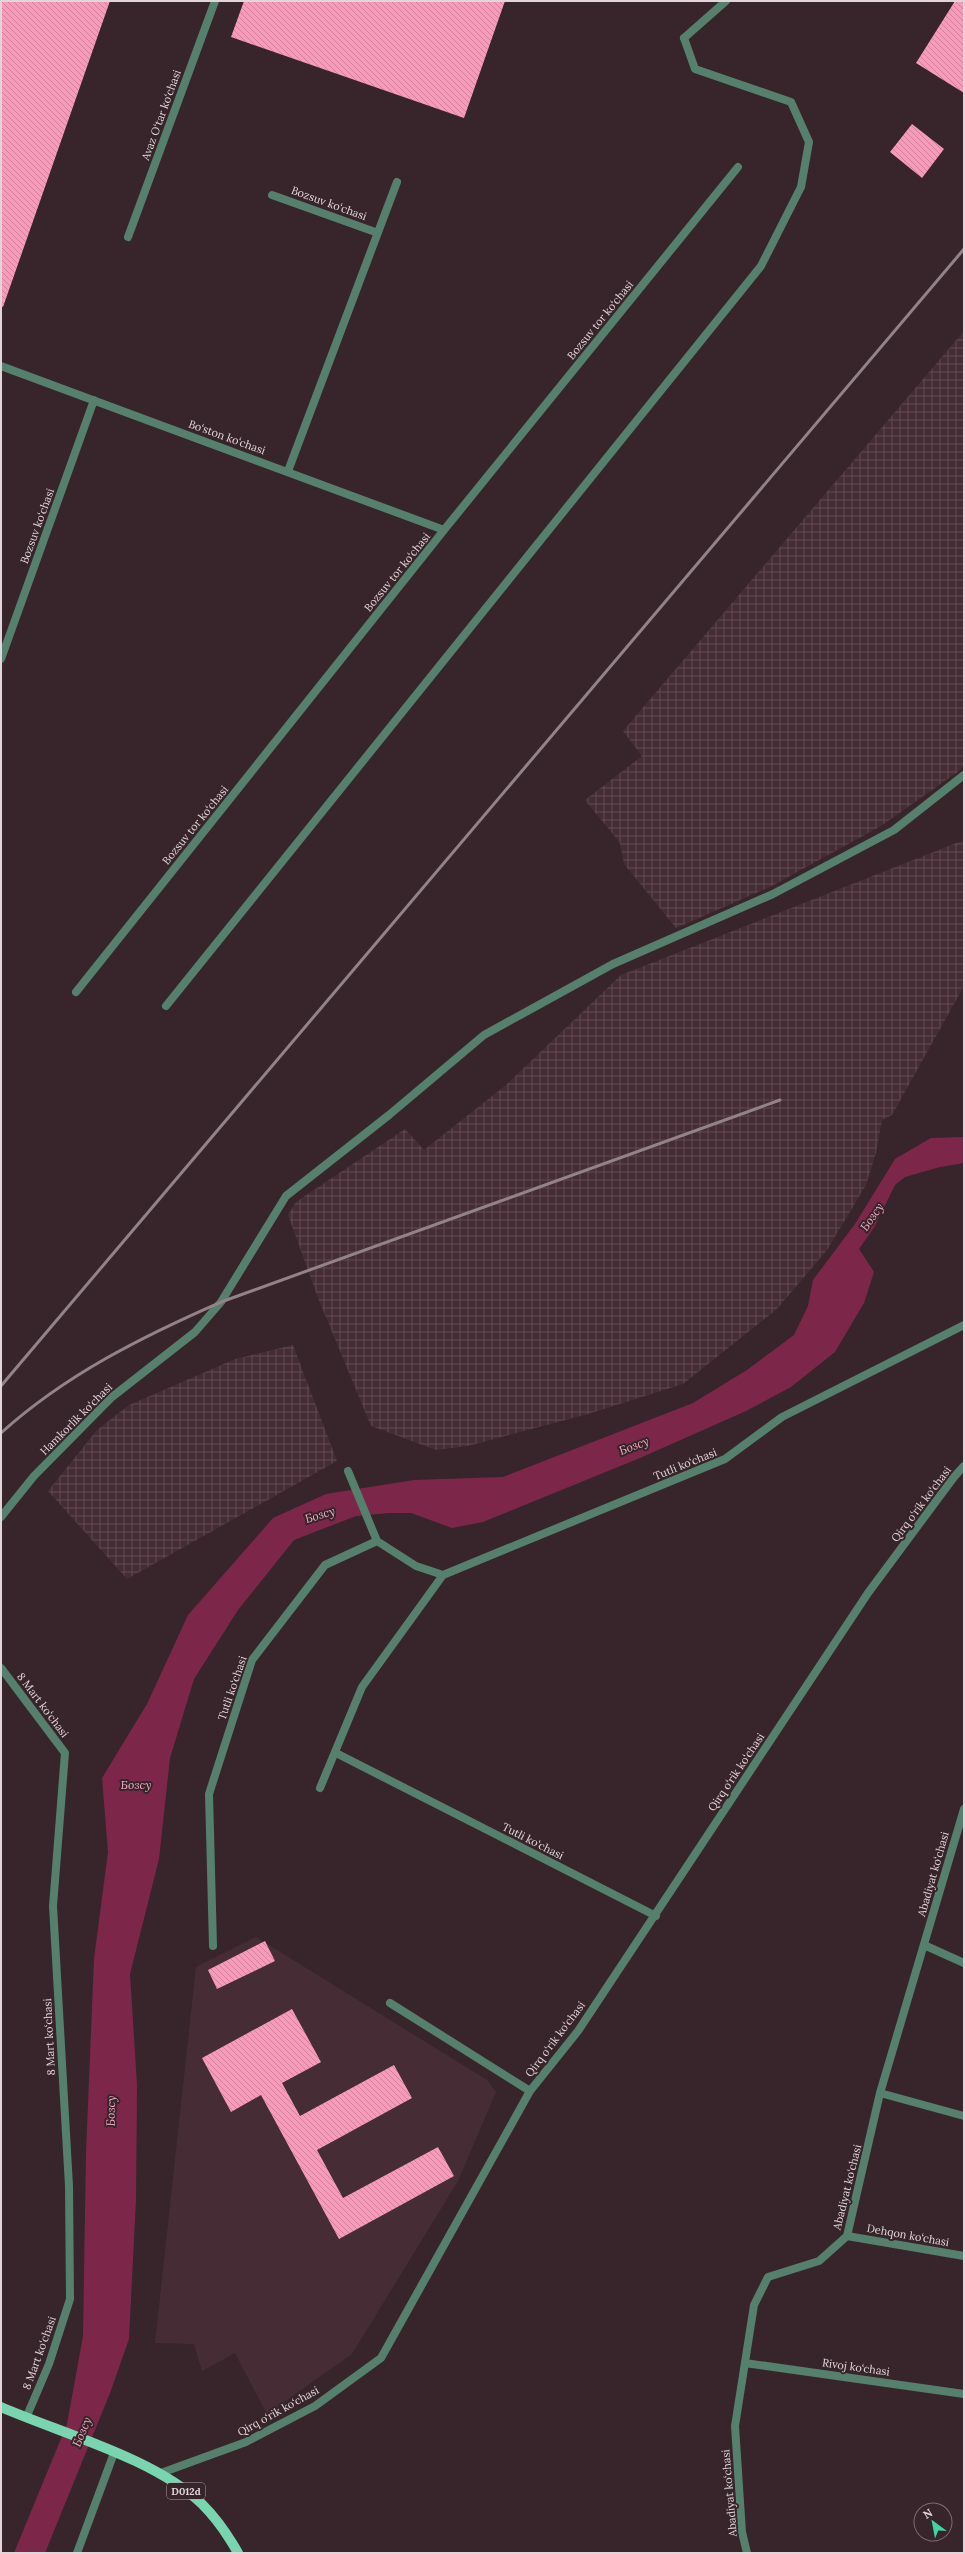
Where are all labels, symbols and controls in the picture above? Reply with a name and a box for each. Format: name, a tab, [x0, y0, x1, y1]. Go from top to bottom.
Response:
street label: Avaz O‘tar ko‘chasi	[138, 68, 184, 163]
street label: Bozsuv ko‘chasi	[289, 183, 369, 223]
street label: Bozsuv tor ko‘chasi	[564, 278, 636, 362]
street label: Bo‘ston ko‘chasi	[187, 417, 267, 457]
street label: Bozsuv ko‘chasi	[17, 486, 57, 566]
street label: Bozsuv tor ko‘chasi	[361, 530, 433, 614]
street label: Bozsuv tor ko‘chasi	[159, 783, 231, 867]
water label: Бозсу	[857, 1200, 887, 1234]
street label: Hamkorlik ko‘chasi	[37, 1380, 115, 1458]
water label: Бозсу	[617, 1433, 651, 1458]
street label: Tutli ko‘chasi	[651, 1445, 719, 1483]
street label: Qirq o‘rik ko‘chasi	[888, 1463, 954, 1545]
water label: Бозсу	[303, 1503, 337, 1526]
street label: Tutli ko‘chasi	[214, 1654, 250, 1722]
street label: 8 Mart ko‘chasi	[14, 1670, 72, 1740]
street label: Qirq o‘rik ko‘chasi	[705, 1730, 767, 1814]
water label: Бозсу	[121, 1777, 151, 1792]
street label: Tutli ko‘chasi	[500, 1820, 566, 1862]
street label: Abadiyat ko‘chasi	[914, 1830, 952, 1919]
street label: 8 Mart ko‘chasi	[40, 1998, 58, 2076]
street label: Qirq o‘rik ko‘chasi	[522, 1998, 588, 2080]
water label: Бозсу	[103, 2095, 118, 2127]
street label: Abadiyat ko‘chasi	[829, 2143, 864, 2232]
street label: Dehqon ko‘chasi	[866, 2221, 950, 2249]
street label: 8 Mart ko‘chasi	[19, 2314, 59, 2392]
street label: Rivoj ko‘chasi	[821, 2355, 891, 2379]
street label: Qirq o‘rik ko‘chasi	[235, 2383, 321, 2439]
water label: Бозсу	[69, 2415, 94, 2449]
street label: Abadiyat ko‘chasi	[718, 2449, 740, 2538]
road number: D012d	[167, 2483, 205, 2499]
north arrow	[913, 2502, 953, 2542]
text: N	[920, 2505, 935, 2522]

